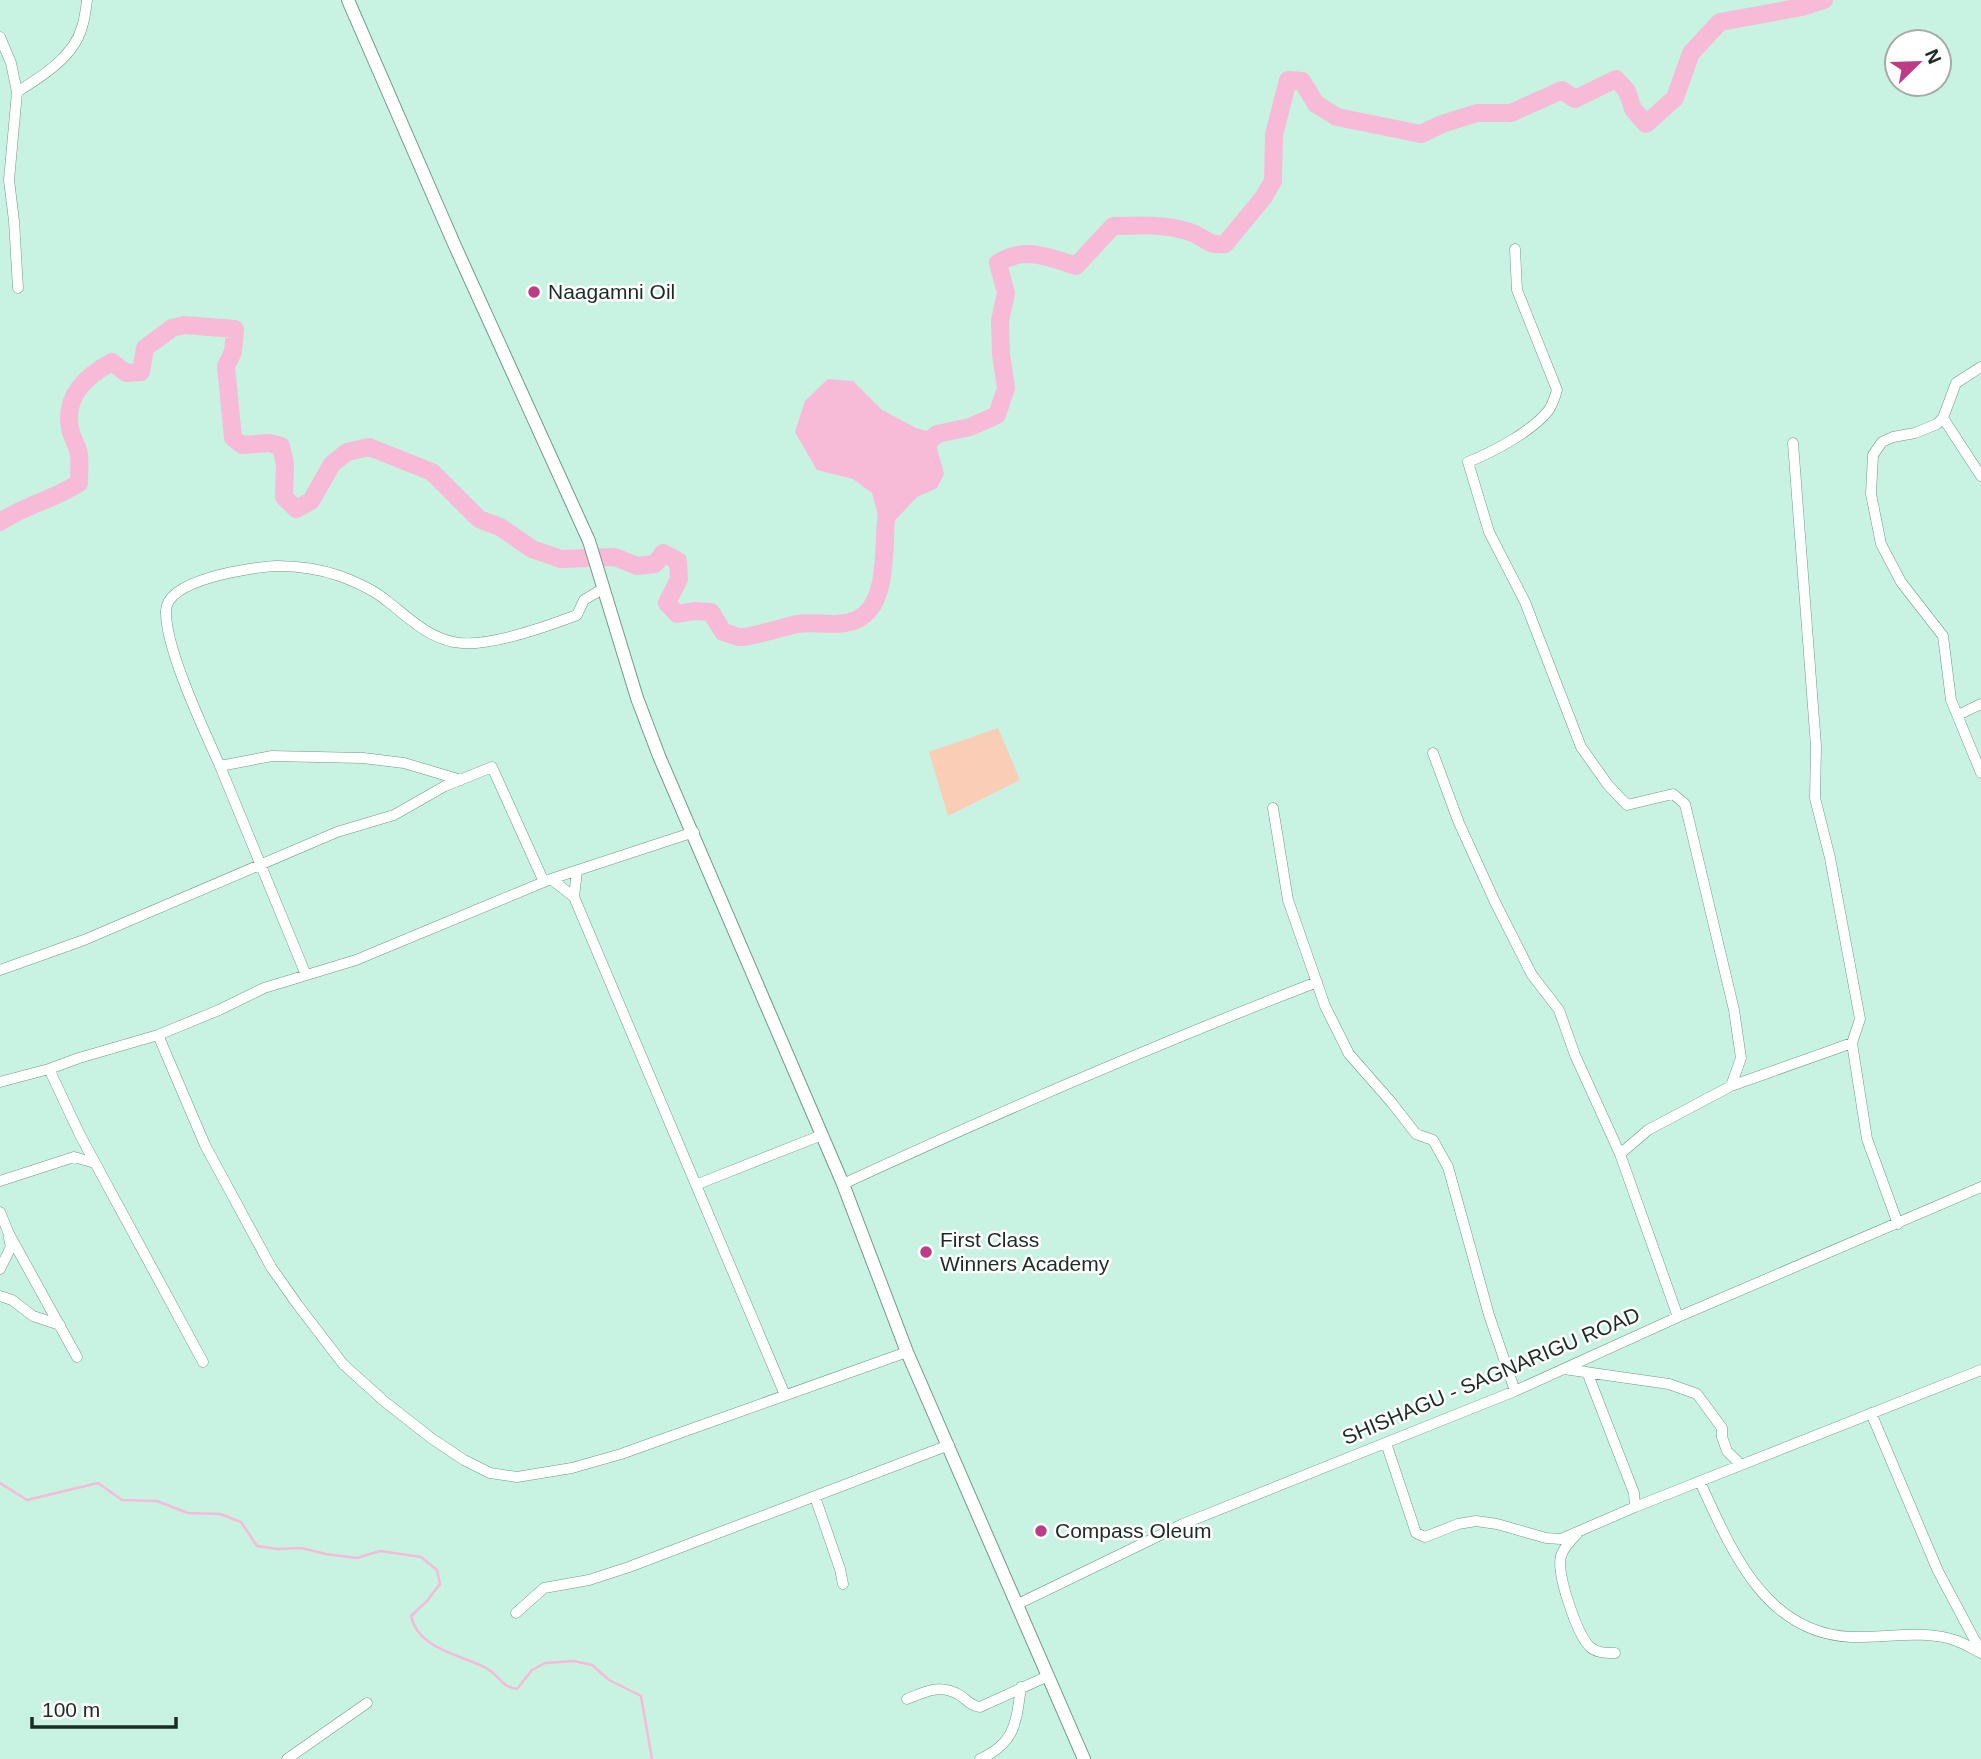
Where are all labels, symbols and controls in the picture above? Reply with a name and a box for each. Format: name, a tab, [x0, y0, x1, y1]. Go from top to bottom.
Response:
north arrow	[1883, 28, 1953, 98]
text: N	[1921, 46, 1946, 67]
place label: Naagamni Oil	[548, 280, 675, 303]
marker: Naagamni Oil	[526, 284, 542, 300]
place label: First Class Winners Academy	[940, 1228, 1110, 1275]
marker: First Class Winners Academy	[918, 1244, 934, 1260]
street label: SHISHAGU - SAGNARIGU ROAD	[1339, 1302, 1643, 1449]
place label: Compass Oleum	[1055, 1519, 1211, 1542]
marker: Compass Oleum	[1033, 1523, 1049, 1539]
scale bar	[32, 1686, 175, 1730]
text: 100 m	[42, 1698, 100, 1721]

